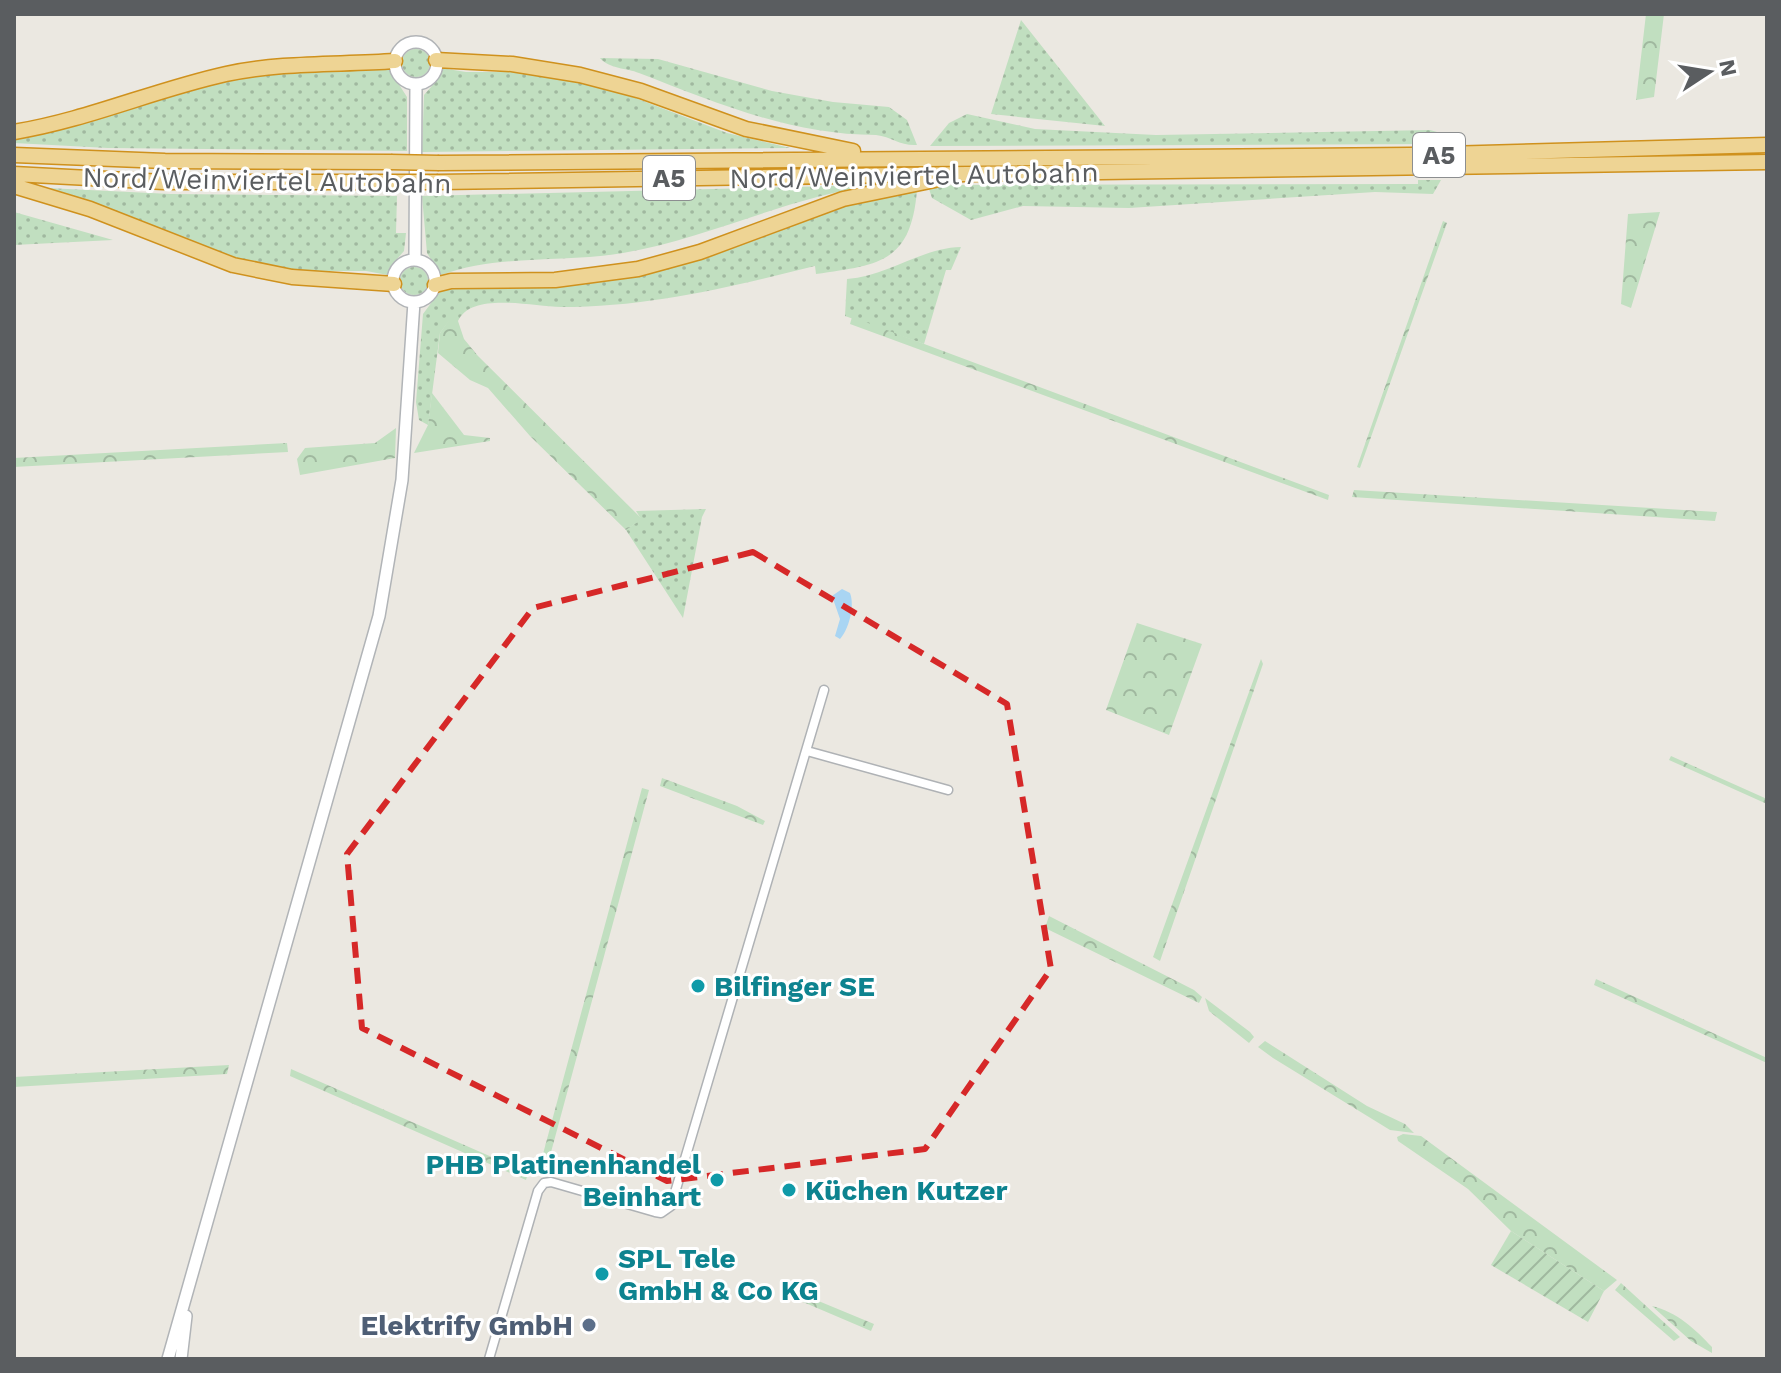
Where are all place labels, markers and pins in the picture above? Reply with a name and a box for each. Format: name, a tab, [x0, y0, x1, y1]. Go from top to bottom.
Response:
place label: Bilfinger SE	[714, 970, 875, 1003]
marker: Bilfinger SE	[689, 977, 707, 995]
place label: PHB Platinenhandel Beinhart	[425, 1148, 702, 1213]
marker: PHB Platinenhandel Beinhart	[708, 1171, 726, 1189]
place label: Küchen Kutzer	[805, 1174, 1008, 1207]
marker: Küchen Kutzer	[780, 1181, 798, 1199]
place label: SPL Tele GmbH & Co KG	[618, 1242, 819, 1307]
marker: SPL Tele GmbH & Co KG	[593, 1265, 611, 1283]
place label: Elektrify GmbH	[361, 1309, 573, 1342]
marker: Elektrify GmbH	[580, 1316, 598, 1334]

